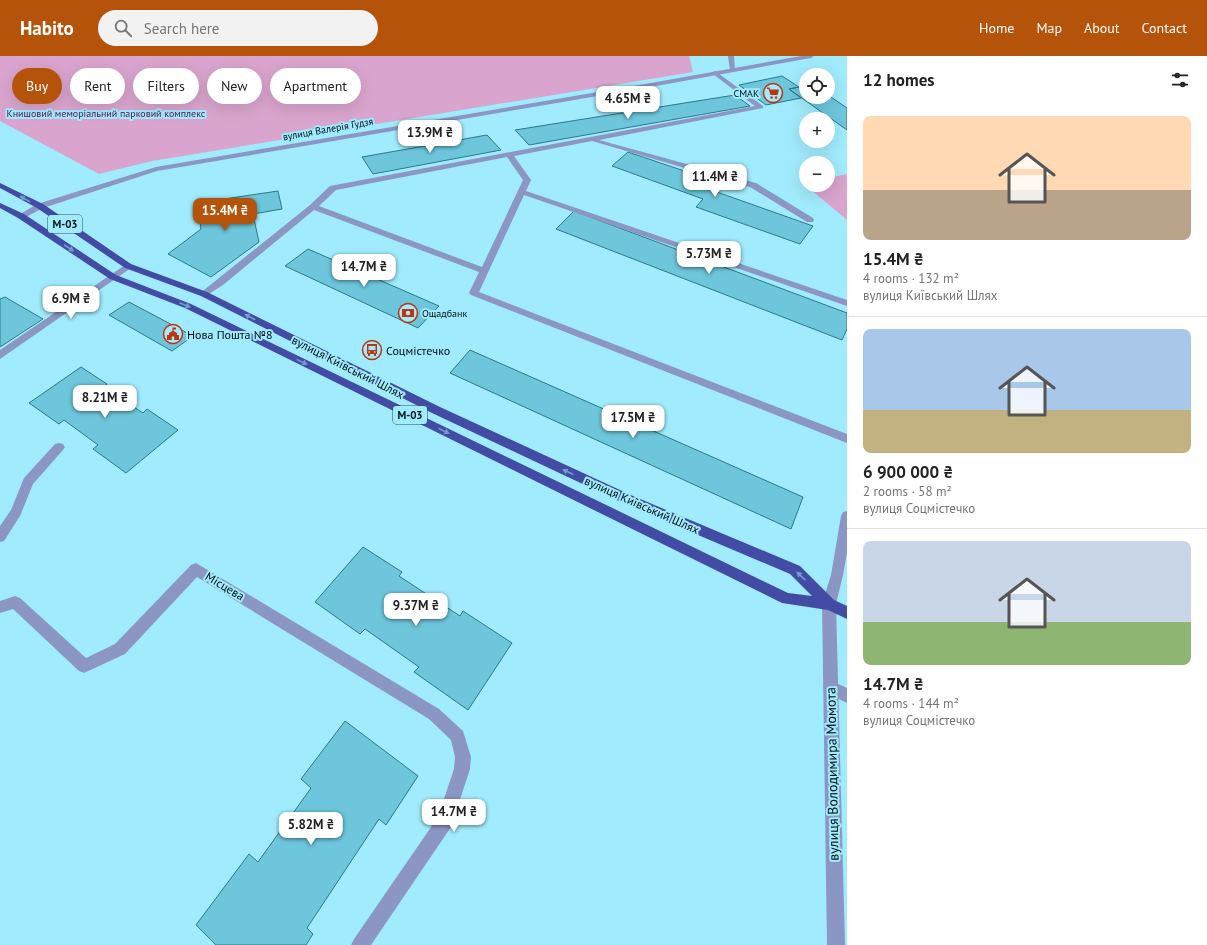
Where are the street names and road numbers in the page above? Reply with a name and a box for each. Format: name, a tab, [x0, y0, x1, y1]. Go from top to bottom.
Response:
street label: вулиця Валерія Гудзя	[282, 115, 375, 143]
road number: М-03	[48, 215, 82, 233]
street label: вулиця Київський Шлях	[289, 332, 407, 402]
road number: М-03	[393, 406, 427, 424]
street label: вулиця Київський Шлях	[582, 473, 702, 537]
street label: Місцева	[203, 569, 247, 603]
street label: вулиця Володимира Момота	[821, 687, 843, 861]

